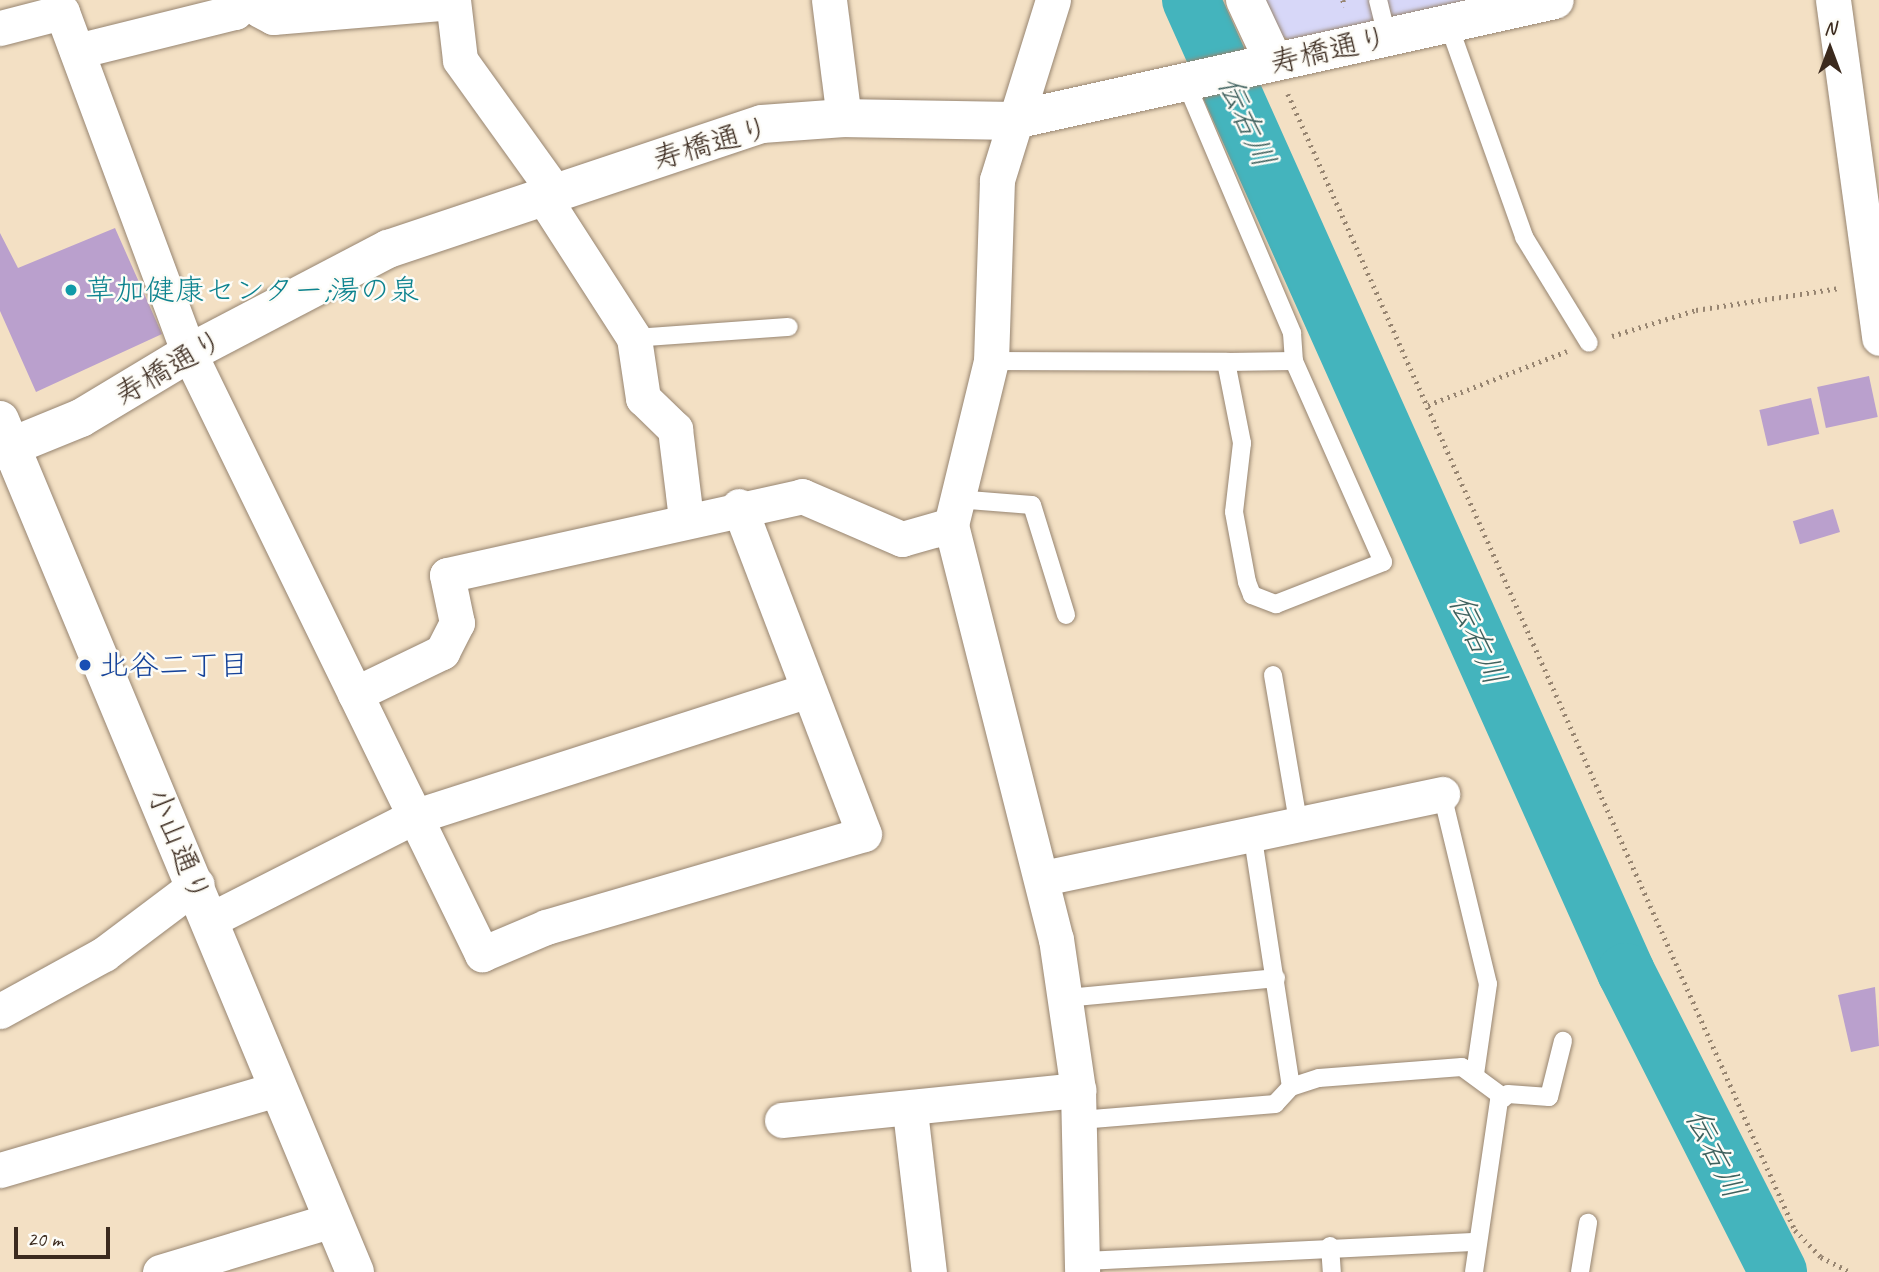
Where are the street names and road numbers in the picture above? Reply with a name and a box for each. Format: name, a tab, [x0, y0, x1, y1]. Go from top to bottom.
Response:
street label: 寿橋通り	[1266, 19, 1392, 81]
street label: 寿橋通り	[648, 109, 774, 177]
street label: 寿橋通り	[108, 321, 230, 413]
street label: 小山通り	[140, 783, 218, 907]

